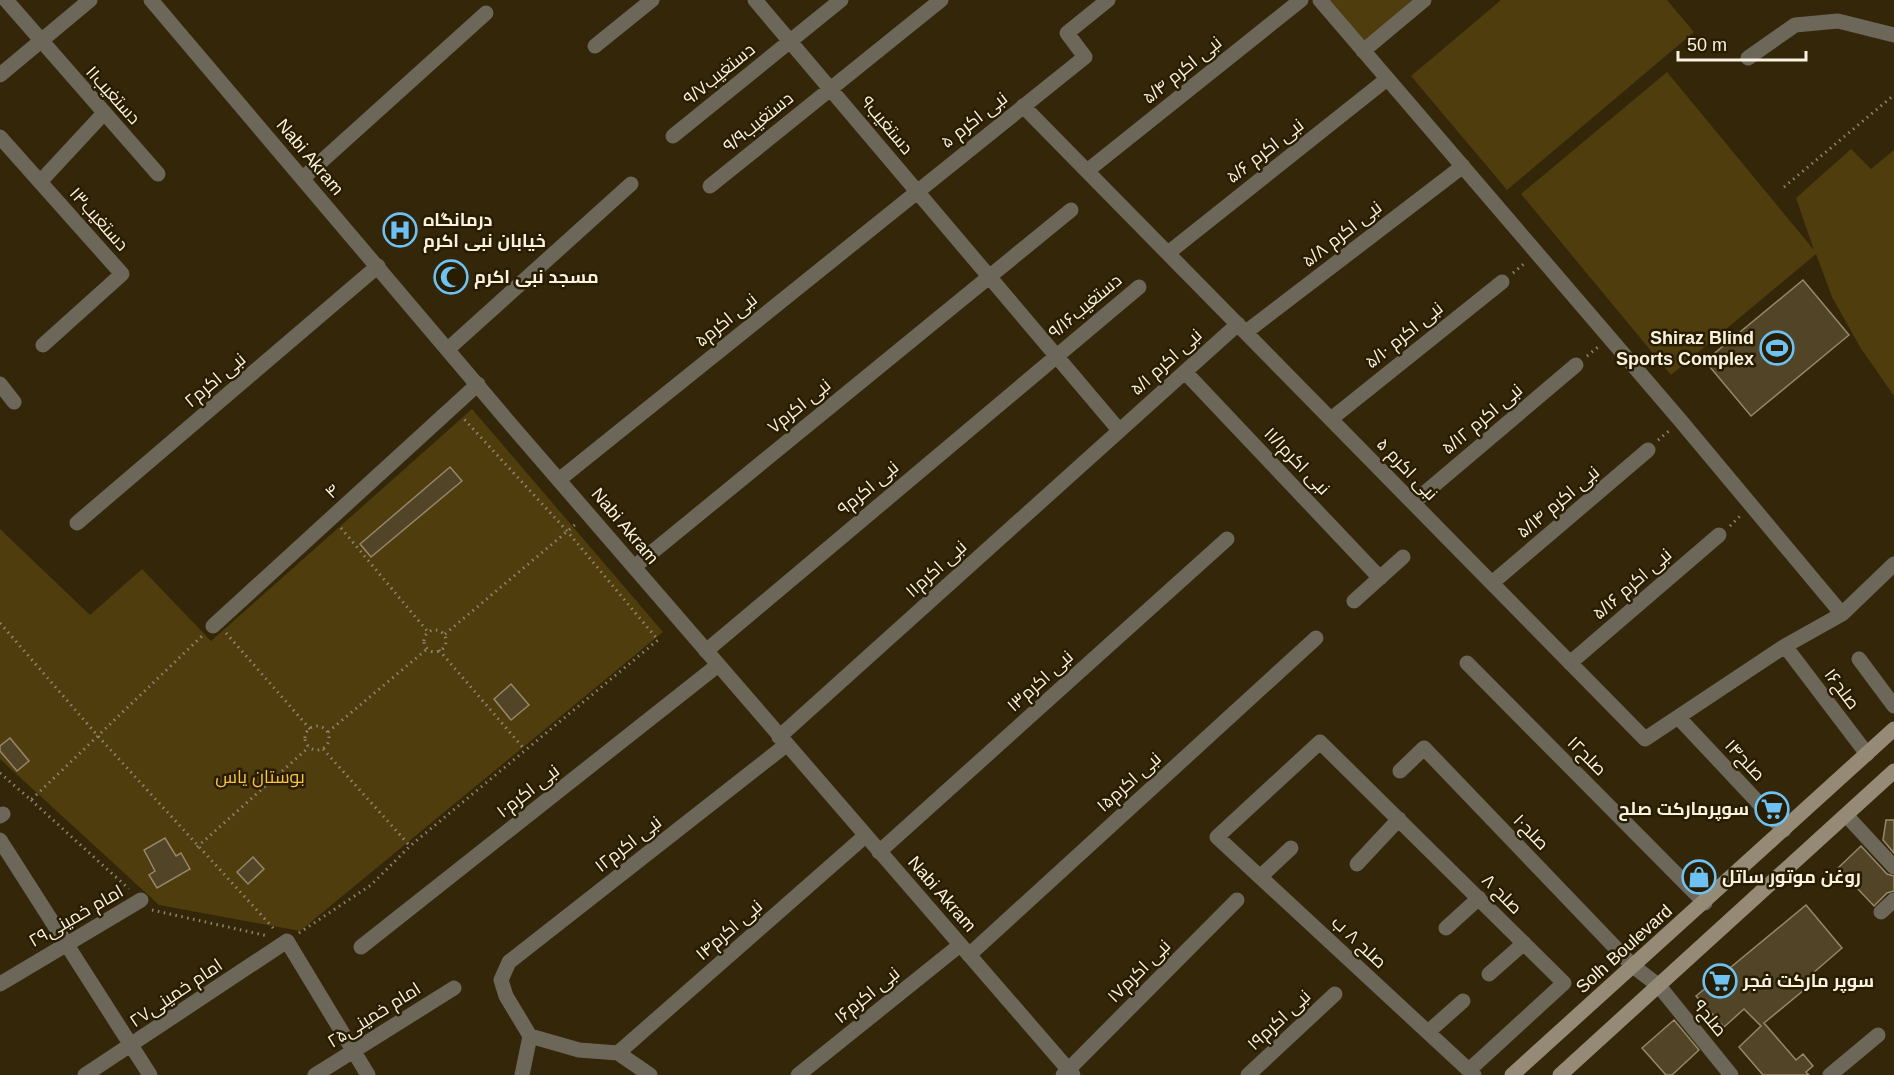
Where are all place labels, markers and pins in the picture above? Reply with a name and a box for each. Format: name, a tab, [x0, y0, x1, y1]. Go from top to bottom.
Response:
place label: درمانگاه خیابان نبی اکرم	[423, 210, 546, 253]
hospital icon: درمانگاه خیابان نبی اکرم	[382, 212, 418, 248]
mosque icon: مسجد نبی اکرم	[433, 259, 469, 295]
place label: مسجد نبی اکرم	[474, 267, 599, 289]
place label: Shiraz Blind Sports Complex	[1616, 328, 1754, 369]
sports icon: Shiraz Blind Sports Complex	[1759, 330, 1795, 366]
supermarket icon: سوپرمارکت صلح	[1754, 791, 1790, 827]
place label: سوپرمارکت صلح	[1619, 799, 1749, 821]
shop icon: روغن موتور ساتل	[1681, 859, 1717, 895]
place label: روغن موتور ساتل	[1722, 867, 1861, 888]
supermarket icon: سوپر مارکت فجر	[1702, 963, 1738, 999]
place label: سوپر مارکت فجر	[1742, 971, 1874, 993]

